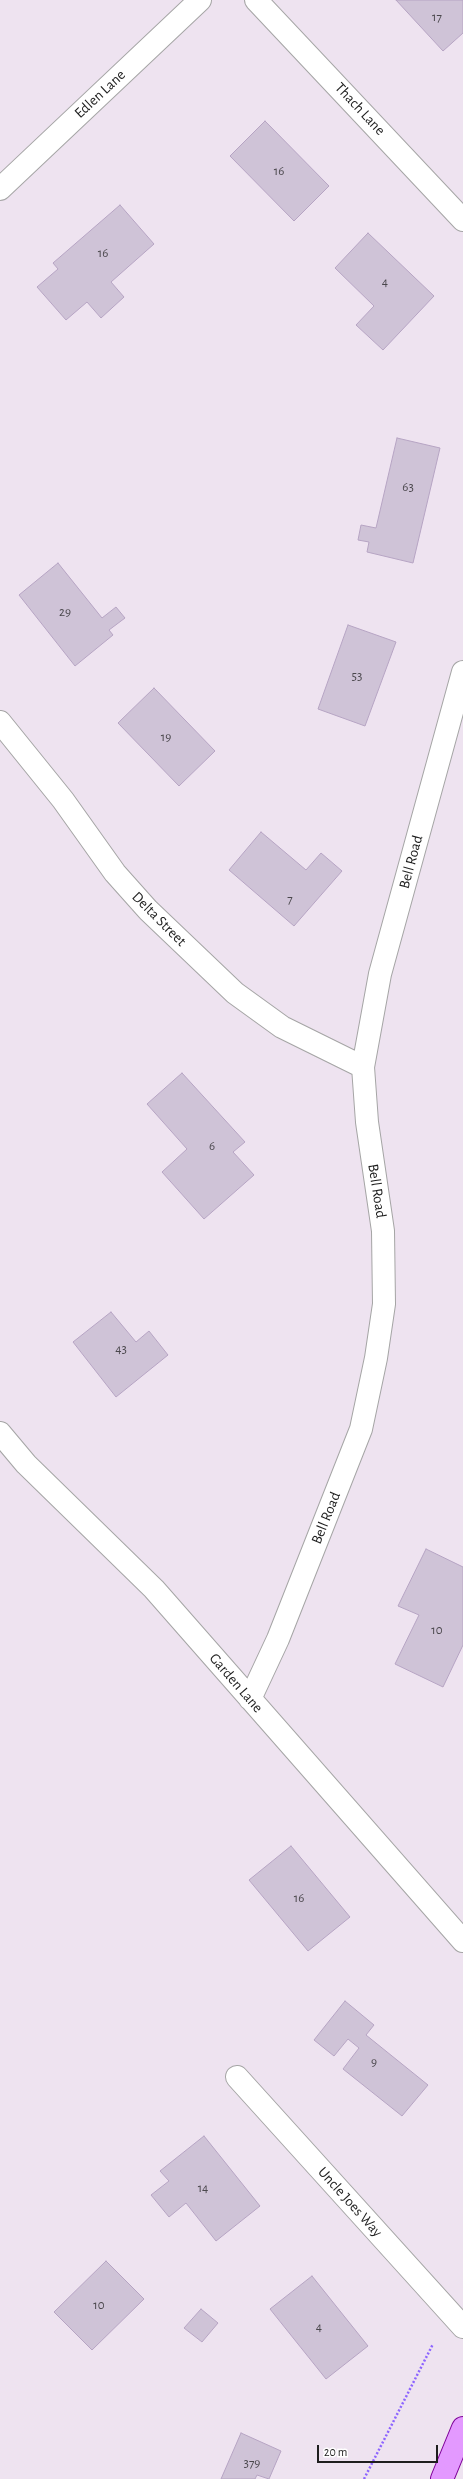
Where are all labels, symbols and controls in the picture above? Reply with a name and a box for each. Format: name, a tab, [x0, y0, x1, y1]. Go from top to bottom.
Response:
house number: 17	[432, 9, 442, 25]
street label: Edlen Lane	[71, 66, 129, 122]
street label: Thach Lane	[331, 79, 389, 139]
house number: 16	[274, 163, 284, 179]
house number: 16	[98, 245, 108, 261]
house number: 4	[382, 274, 388, 290]
house number: 63	[402, 479, 414, 495]
house number: 29	[59, 604, 71, 620]
house number: 53	[352, 668, 362, 684]
house number: 19	[161, 729, 171, 745]
street label: Bell Road	[395, 833, 427, 891]
street label: Delta Street	[128, 888, 190, 950]
house number: 7	[287, 891, 293, 907]
house number: 6	[209, 1138, 215, 1154]
street label: Bell Road	[364, 1163, 390, 1219]
house number: 43	[115, 1341, 127, 1357]
street label: Bell Road	[307, 1489, 345, 1547]
house number: 10	[431, 1622, 443, 1638]
street label: Garden Lane	[205, 1650, 267, 1716]
house number: 16	[294, 1890, 304, 1906]
house number: 9	[371, 2054, 377, 2070]
street label: Uncle Joes Way	[314, 2163, 386, 2241]
house number: 14	[198, 2180, 208, 2196]
house number: 10	[93, 2297, 105, 2313]
house number: 4	[316, 2319, 322, 2335]
scale bar	[319, 2437, 440, 2463]
text: 20 m	[324, 2446, 347, 2458]
house number: 379	[244, 2455, 260, 2471]

